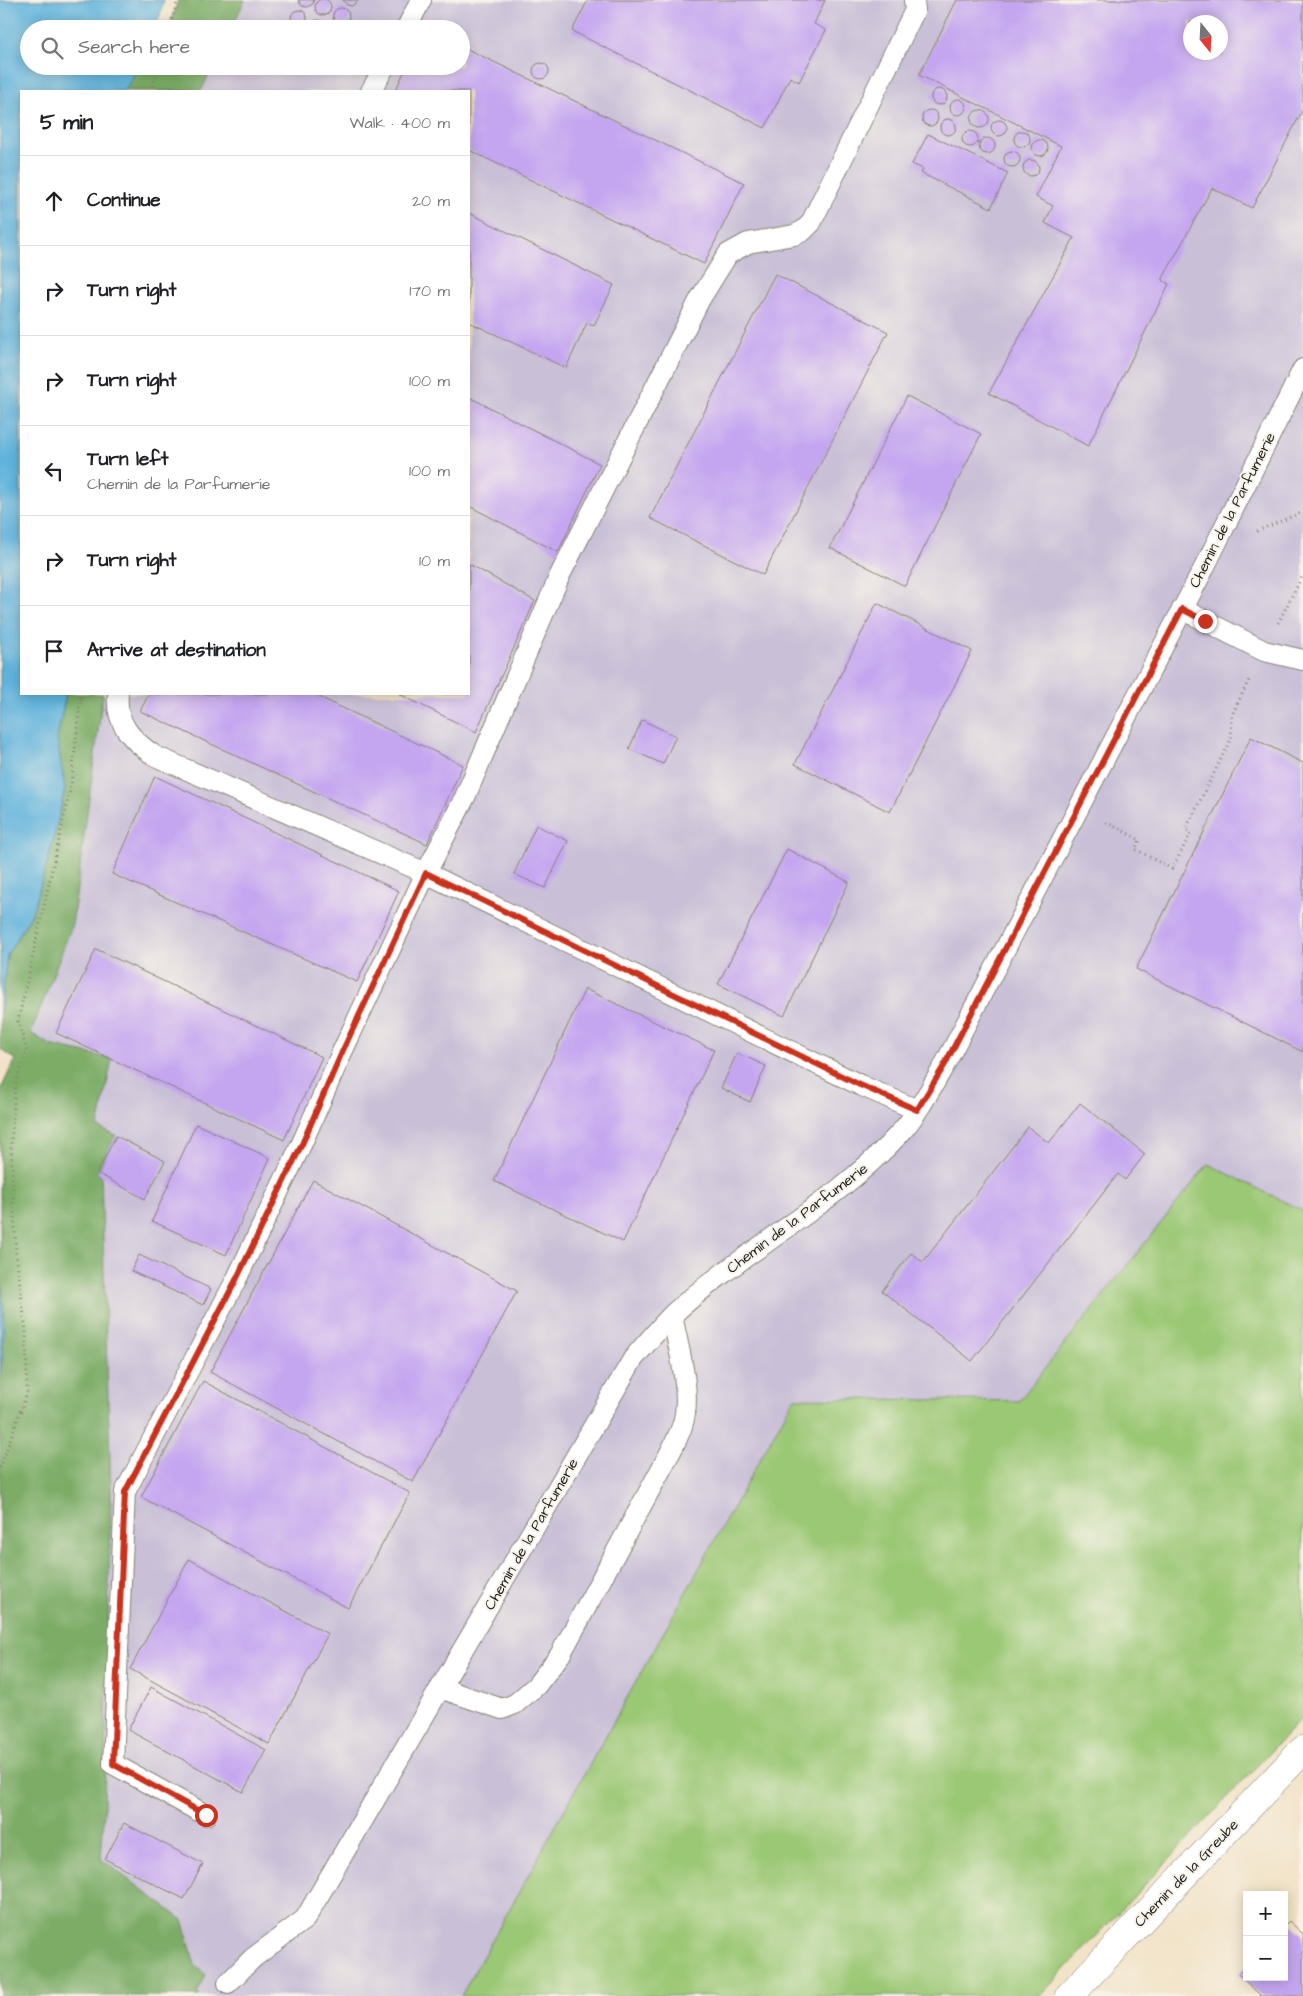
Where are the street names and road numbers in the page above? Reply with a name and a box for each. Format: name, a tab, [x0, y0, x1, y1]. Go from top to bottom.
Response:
street label: Chemin de la Parfumerie	[1184, 429, 1281, 592]
street label: Chemin de la Parfumerie	[722, 1158, 872, 1279]
street label: Chemin de la Parfumerie	[479, 1455, 583, 1614]
street label: Chemin de la Greube	[1129, 1815, 1243, 1932]

